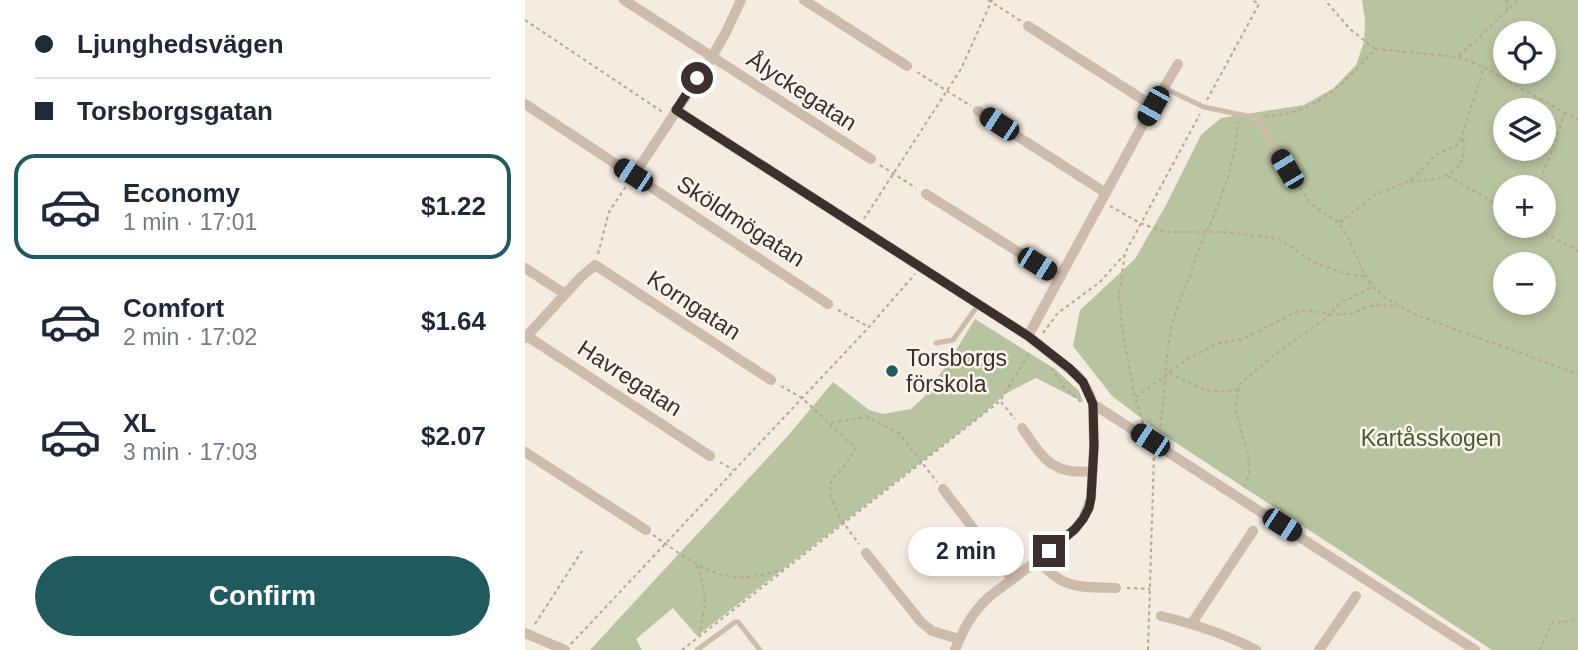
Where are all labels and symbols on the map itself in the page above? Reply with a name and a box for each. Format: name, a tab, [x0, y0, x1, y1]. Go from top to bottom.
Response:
street label: Ålyckegatan	[742, 45, 862, 136]
route start	[681, 62, 713, 94]
car	[1134, 83, 1173, 129]
car	[976, 104, 1023, 144]
car	[1268, 146, 1307, 192]
car	[610, 155, 657, 195]
street label: Sköldmögatan	[672, 170, 810, 272]
car	[1014, 244, 1061, 284]
street label: Korngatan	[642, 265, 746, 345]
street label: Havregatan	[573, 335, 687, 421]
place label: Torsborgs förskola	[906, 345, 1007, 397]
marker: Torsborgs förskola	[884, 363, 900, 379]
car	[1127, 420, 1174, 460]
park label: Kartåsskogen	[1361, 425, 1501, 451]
car	[1259, 505, 1306, 545]
callout: 2 min	[909, 526, 1025, 576]
route end	[1033, 535, 1065, 567]

